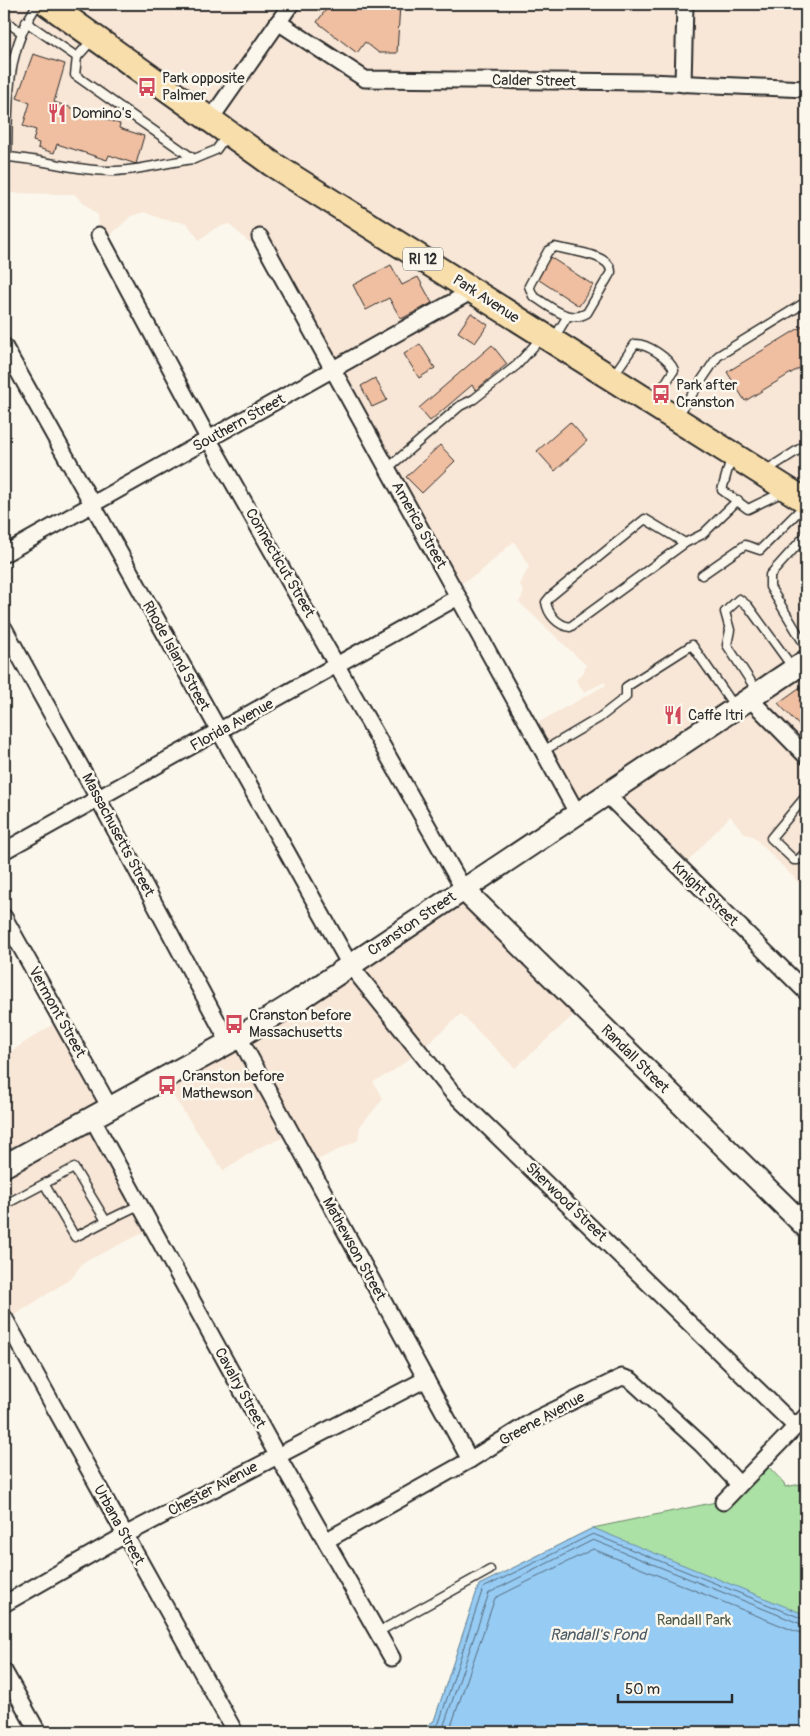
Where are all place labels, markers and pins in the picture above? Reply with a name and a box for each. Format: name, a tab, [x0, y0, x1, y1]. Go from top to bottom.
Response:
place label: Park opposite Palmer	[162, 69, 245, 105]
bus stop icon: Park opposite Palmer	[136, 76, 158, 98]
restaurant icon: Domino's	[46, 102, 68, 124]
place label: Domino's	[72, 104, 132, 123]
place label: Park after Cranston	[676, 376, 738, 412]
bus stop icon: Park after Cranston	[650, 383, 672, 405]
restaurant icon: Caffe Itri	[662, 704, 684, 726]
place label: Caffe Itri	[688, 706, 743, 725]
place label: Cranston before Massachusetts	[249, 1006, 352, 1042]
bus stop icon: Cranston before Massachusetts	[223, 1013, 245, 1035]
place label: Cranston before Mathewson	[182, 1067, 285, 1103]
bus stop icon: Cranston before Mathewson	[156, 1074, 178, 1096]

